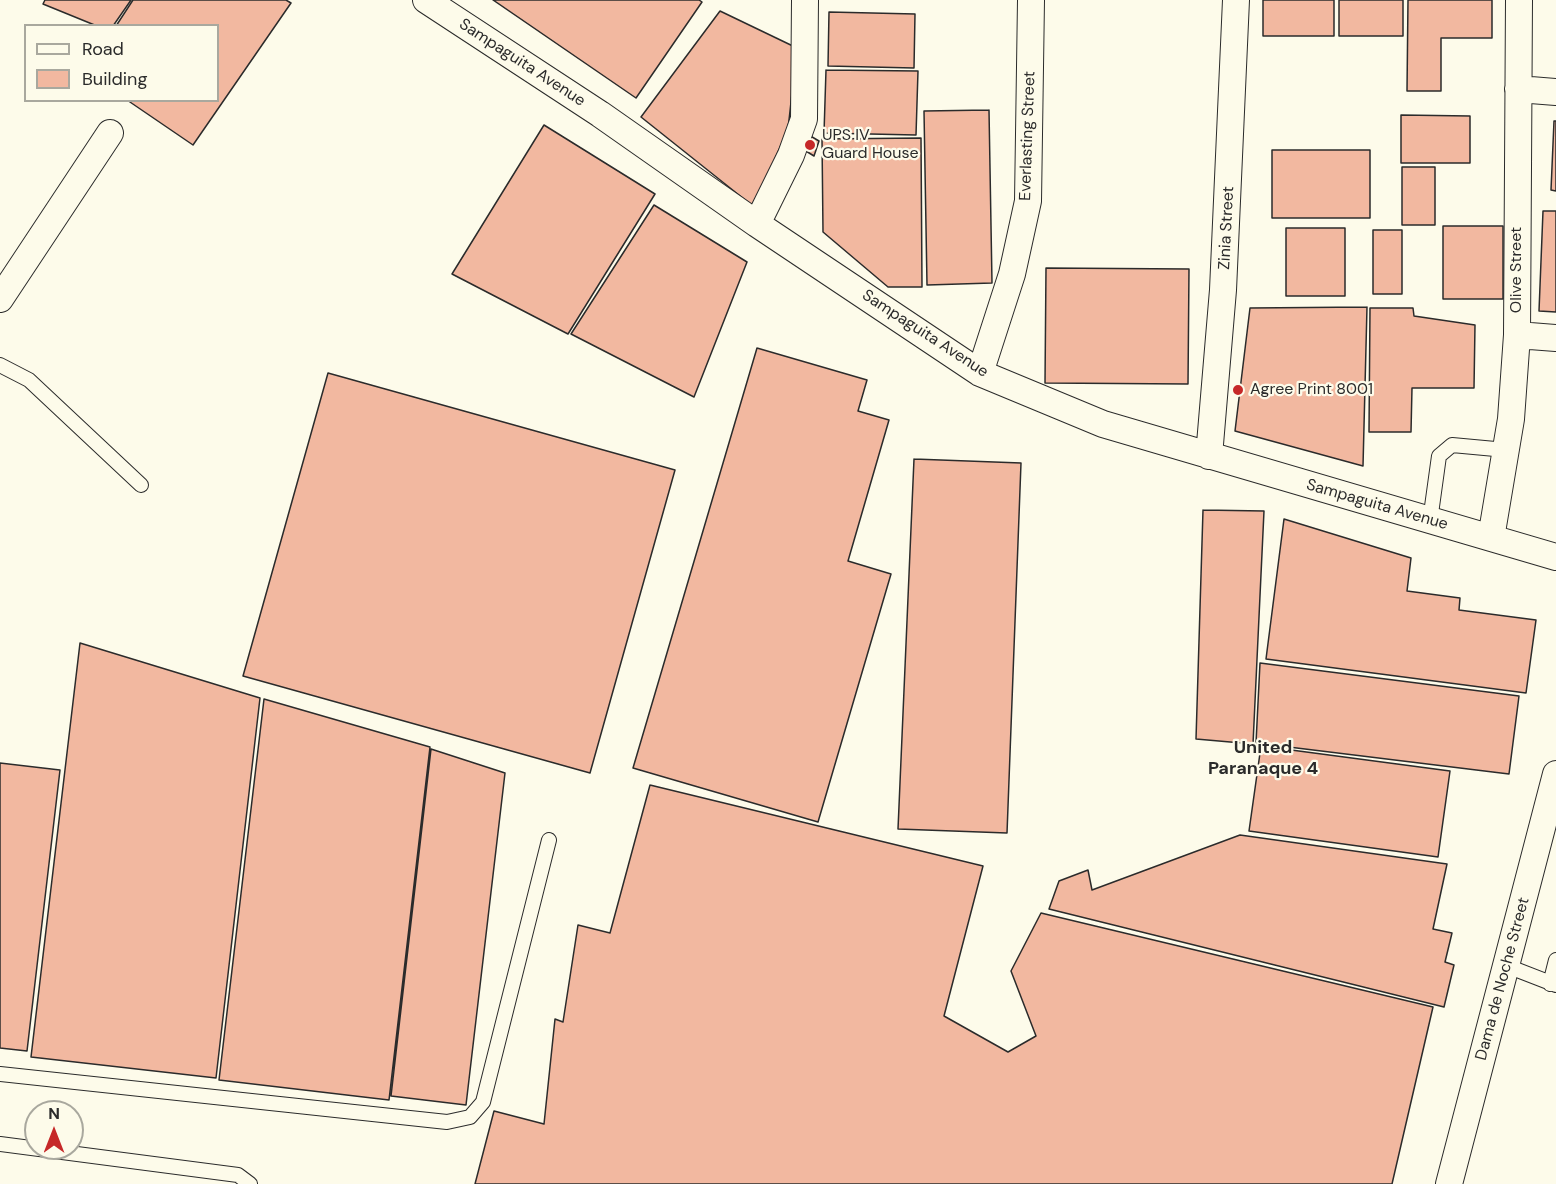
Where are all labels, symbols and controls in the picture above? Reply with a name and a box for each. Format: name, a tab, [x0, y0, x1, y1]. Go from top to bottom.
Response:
street label: Sampaguita Avenue	[455, 15, 589, 111]
legend	[24, 24, 219, 102]
text: Road	[82, 37, 124, 61]
text: Building	[82, 67, 147, 91]
street label: Everlasting Street	[1016, 71, 1040, 201]
place label: UPS IV Guard House	[822, 126, 919, 164]
marker: UPS IV Guard House	[803, 138, 817, 152]
street label: Zinia Street	[1215, 186, 1239, 270]
street label: Olive Street	[1507, 227, 1527, 313]
street label: Sampaguita Avenue	[858, 286, 992, 382]
place label: Agree Print 8001	[1250, 380, 1373, 400]
marker: Agree Print 8001	[1231, 383, 1245, 397]
street label: Sampaguita Avenue	[1304, 476, 1450, 534]
district label: United Paranaque 4	[1208, 737, 1318, 780]
street label: Dama de Noche Street	[1472, 895, 1534, 1063]
north arrow	[24, 1100, 84, 1160]
text: N	[48, 1103, 60, 1124]

